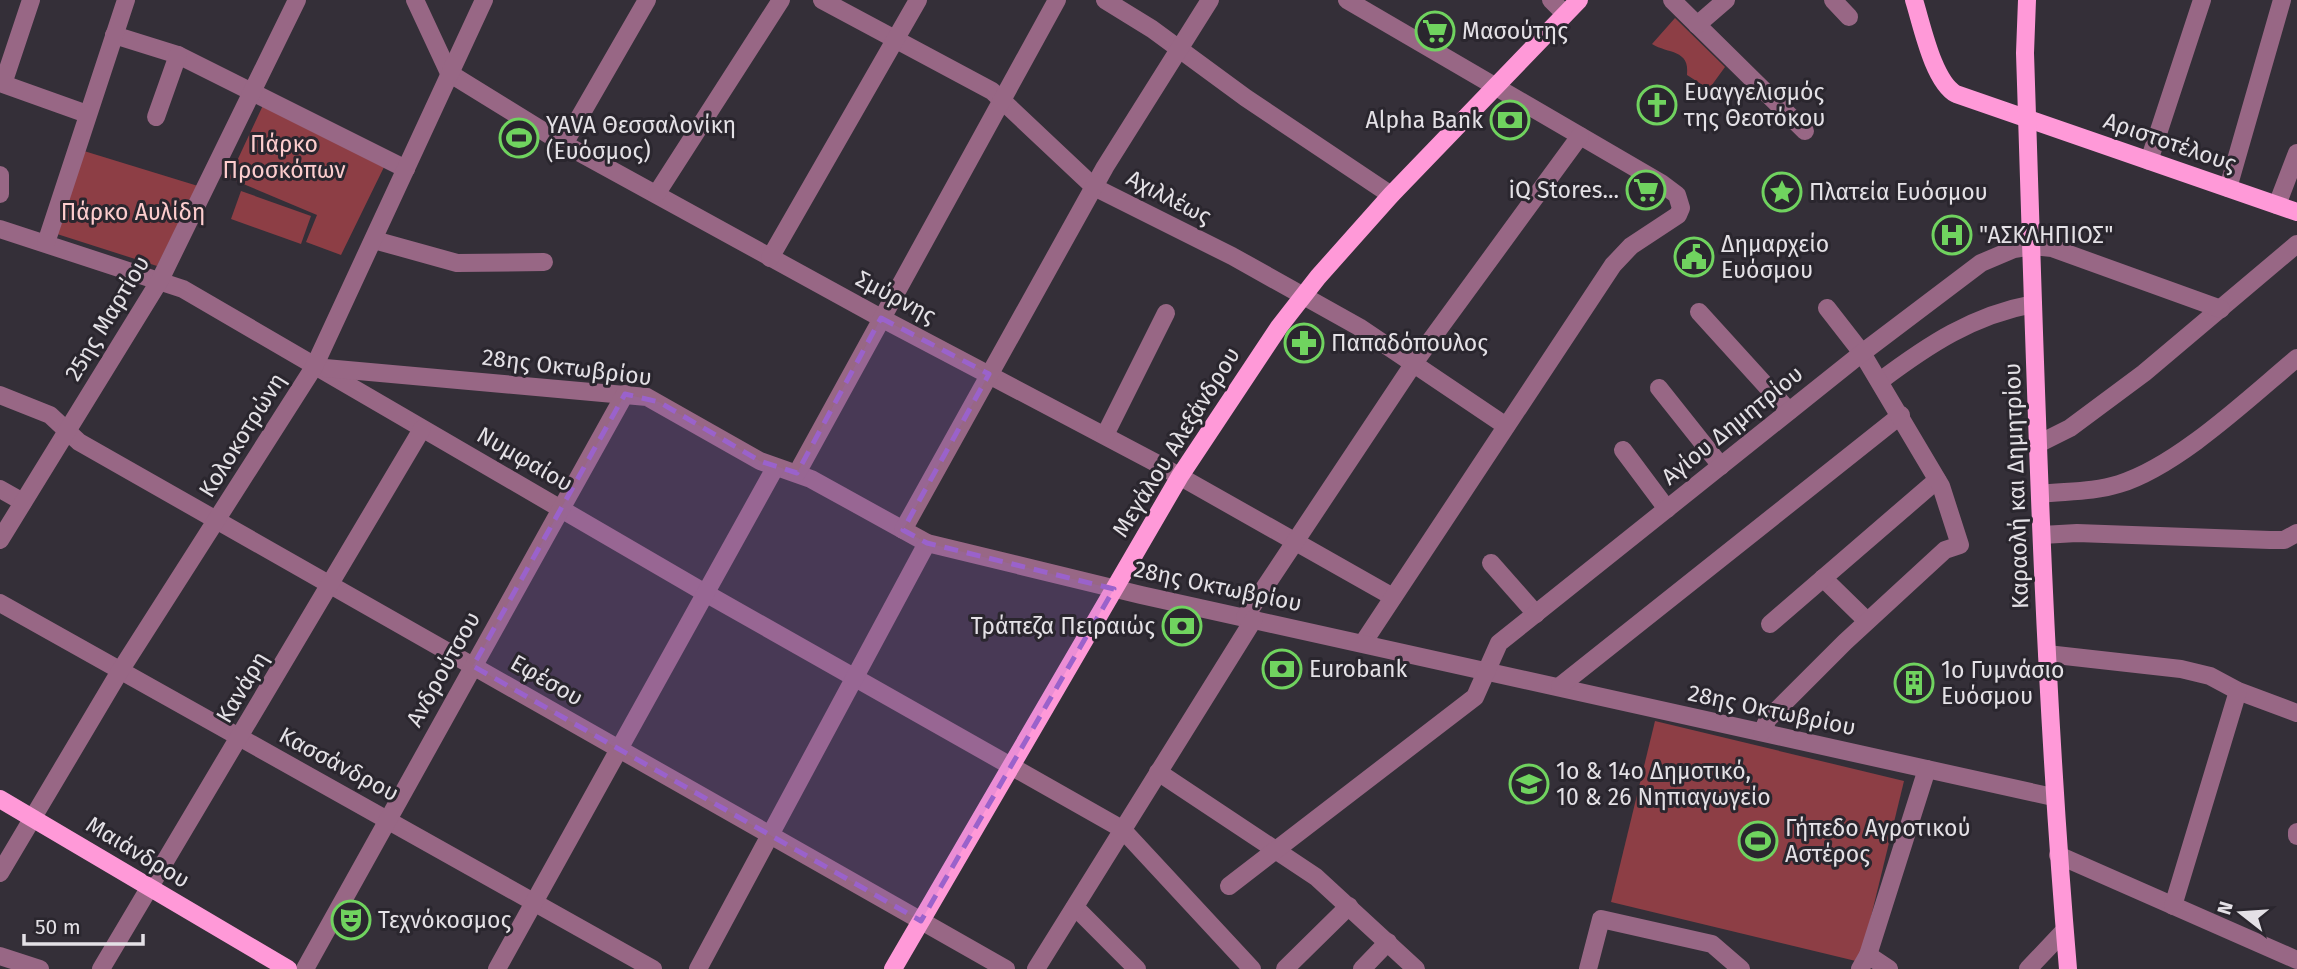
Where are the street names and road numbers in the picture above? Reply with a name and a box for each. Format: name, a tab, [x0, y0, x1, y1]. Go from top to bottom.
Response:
street label: Αριστοτέλους	[2100, 106, 2240, 178]
street label: Αχιλλέως	[1122, 164, 1216, 230]
street label: 25ης Μαρτίου	[59, 250, 155, 386]
street label: Σμύρνης	[851, 264, 941, 330]
street label: Μεγάλου Αλεξάνδρου	[1106, 342, 1246, 542]
street label: 28ης Οκτωβρίου	[481, 343, 653, 391]
street label: Αγίου Δημητρίου	[1656, 359, 1808, 491]
street label: Καραολή και Δημητρίου	[1998, 363, 2034, 609]
street label: Κολοκοτρώνη	[193, 368, 291, 502]
street label: Νυμφαίου	[472, 420, 578, 498]
street label: 28ης Οκτωβρίου	[1132, 555, 1304, 617]
street label: Ανδρούτσου	[400, 607, 486, 731]
street label: Κανάρη	[210, 646, 274, 728]
street label: Εφέσου	[506, 648, 588, 712]
street label: 28ης Οκτωβρίου	[1686, 679, 1858, 741]
street label: Κασσάνδρου	[274, 721, 404, 807]
street label: Μαιάνδρου	[81, 810, 195, 894]

